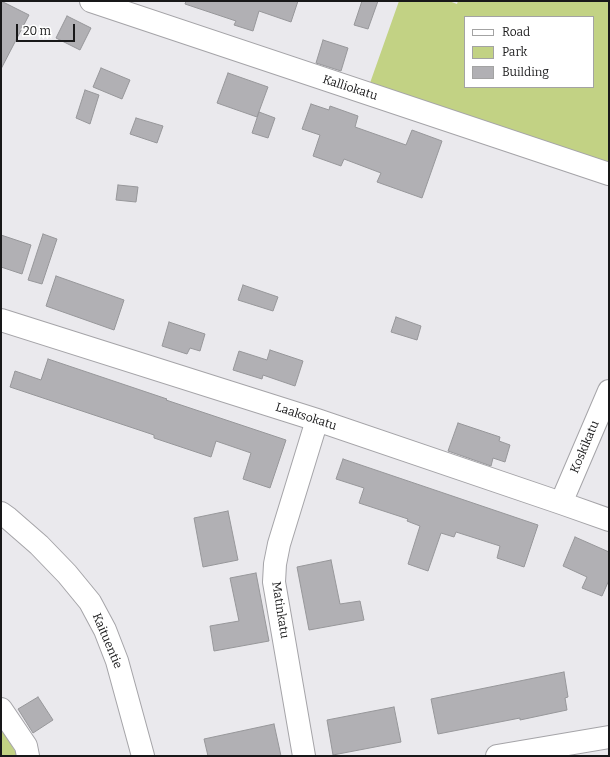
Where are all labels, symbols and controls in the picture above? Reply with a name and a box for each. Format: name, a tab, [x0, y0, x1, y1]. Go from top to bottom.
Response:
scale bar	[18, 16, 77, 42]
legend	[464, 16, 594, 88]
text: 20 m	[23, 24, 51, 38]
text: Road	[502, 25, 530, 39]
text: Park	[502, 45, 527, 59]
text: Building	[502, 65, 549, 79]
street label: Kalliokatu	[321, 72, 379, 104]
street label: Laaksokatu	[274, 400, 338, 434]
street label: Koskikatu	[568, 419, 602, 475]
street label: Matinkatu	[268, 581, 292, 639]
street label: Kaituentie	[89, 611, 125, 671]

